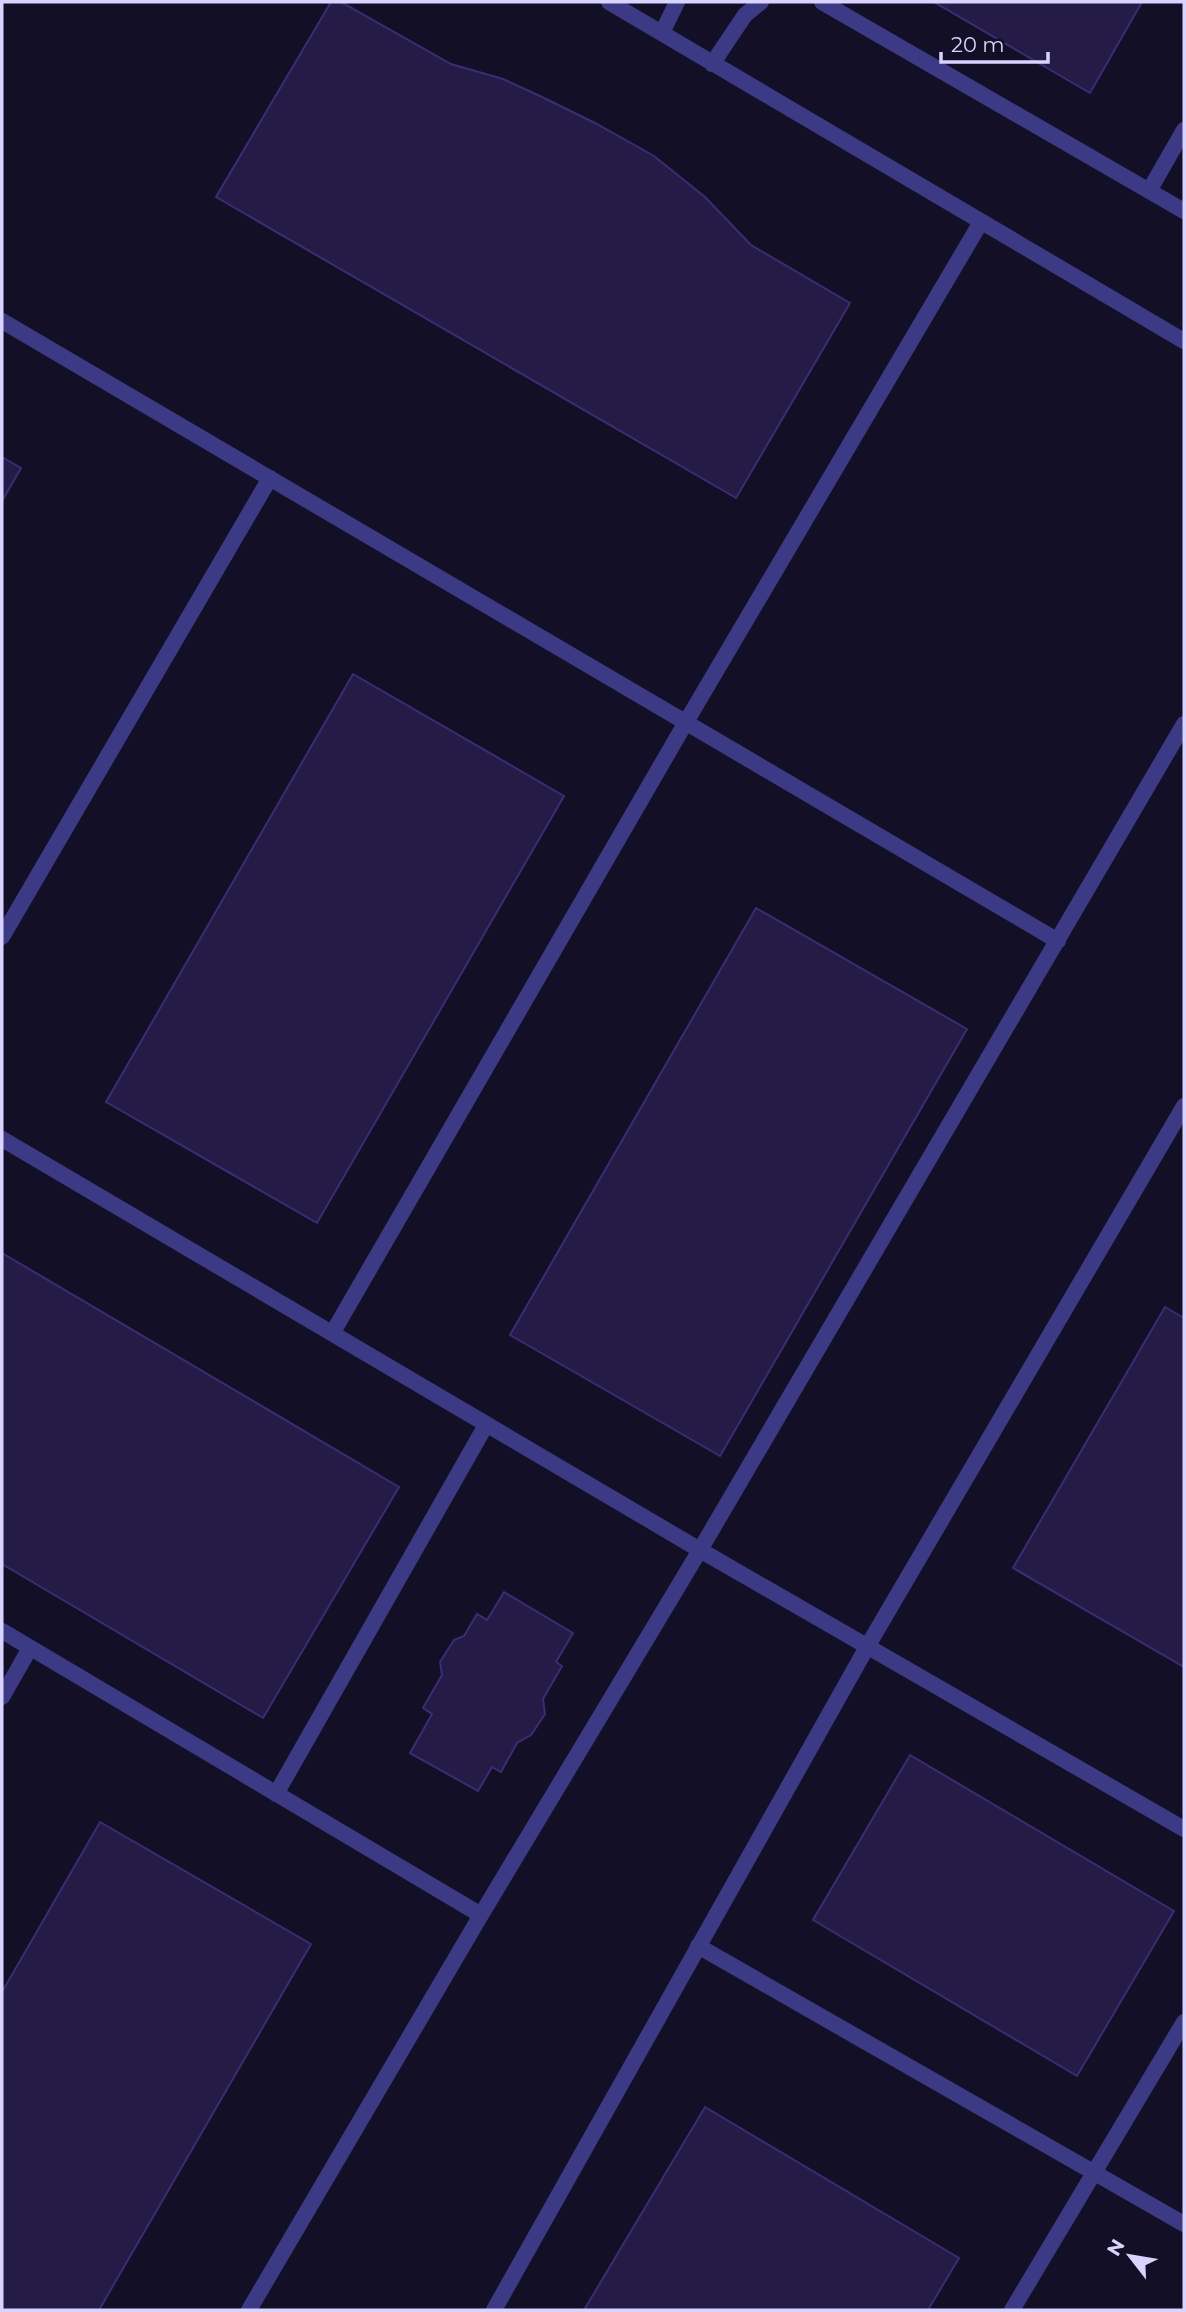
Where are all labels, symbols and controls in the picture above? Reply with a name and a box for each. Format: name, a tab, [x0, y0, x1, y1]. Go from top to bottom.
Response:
scale bar	[941, 21, 1048, 65]
text: 20 m	[951, 32, 1005, 57]
north arrow	[1095, 2221, 1165, 2291]
text: N	[1102, 2235, 1130, 2260]

